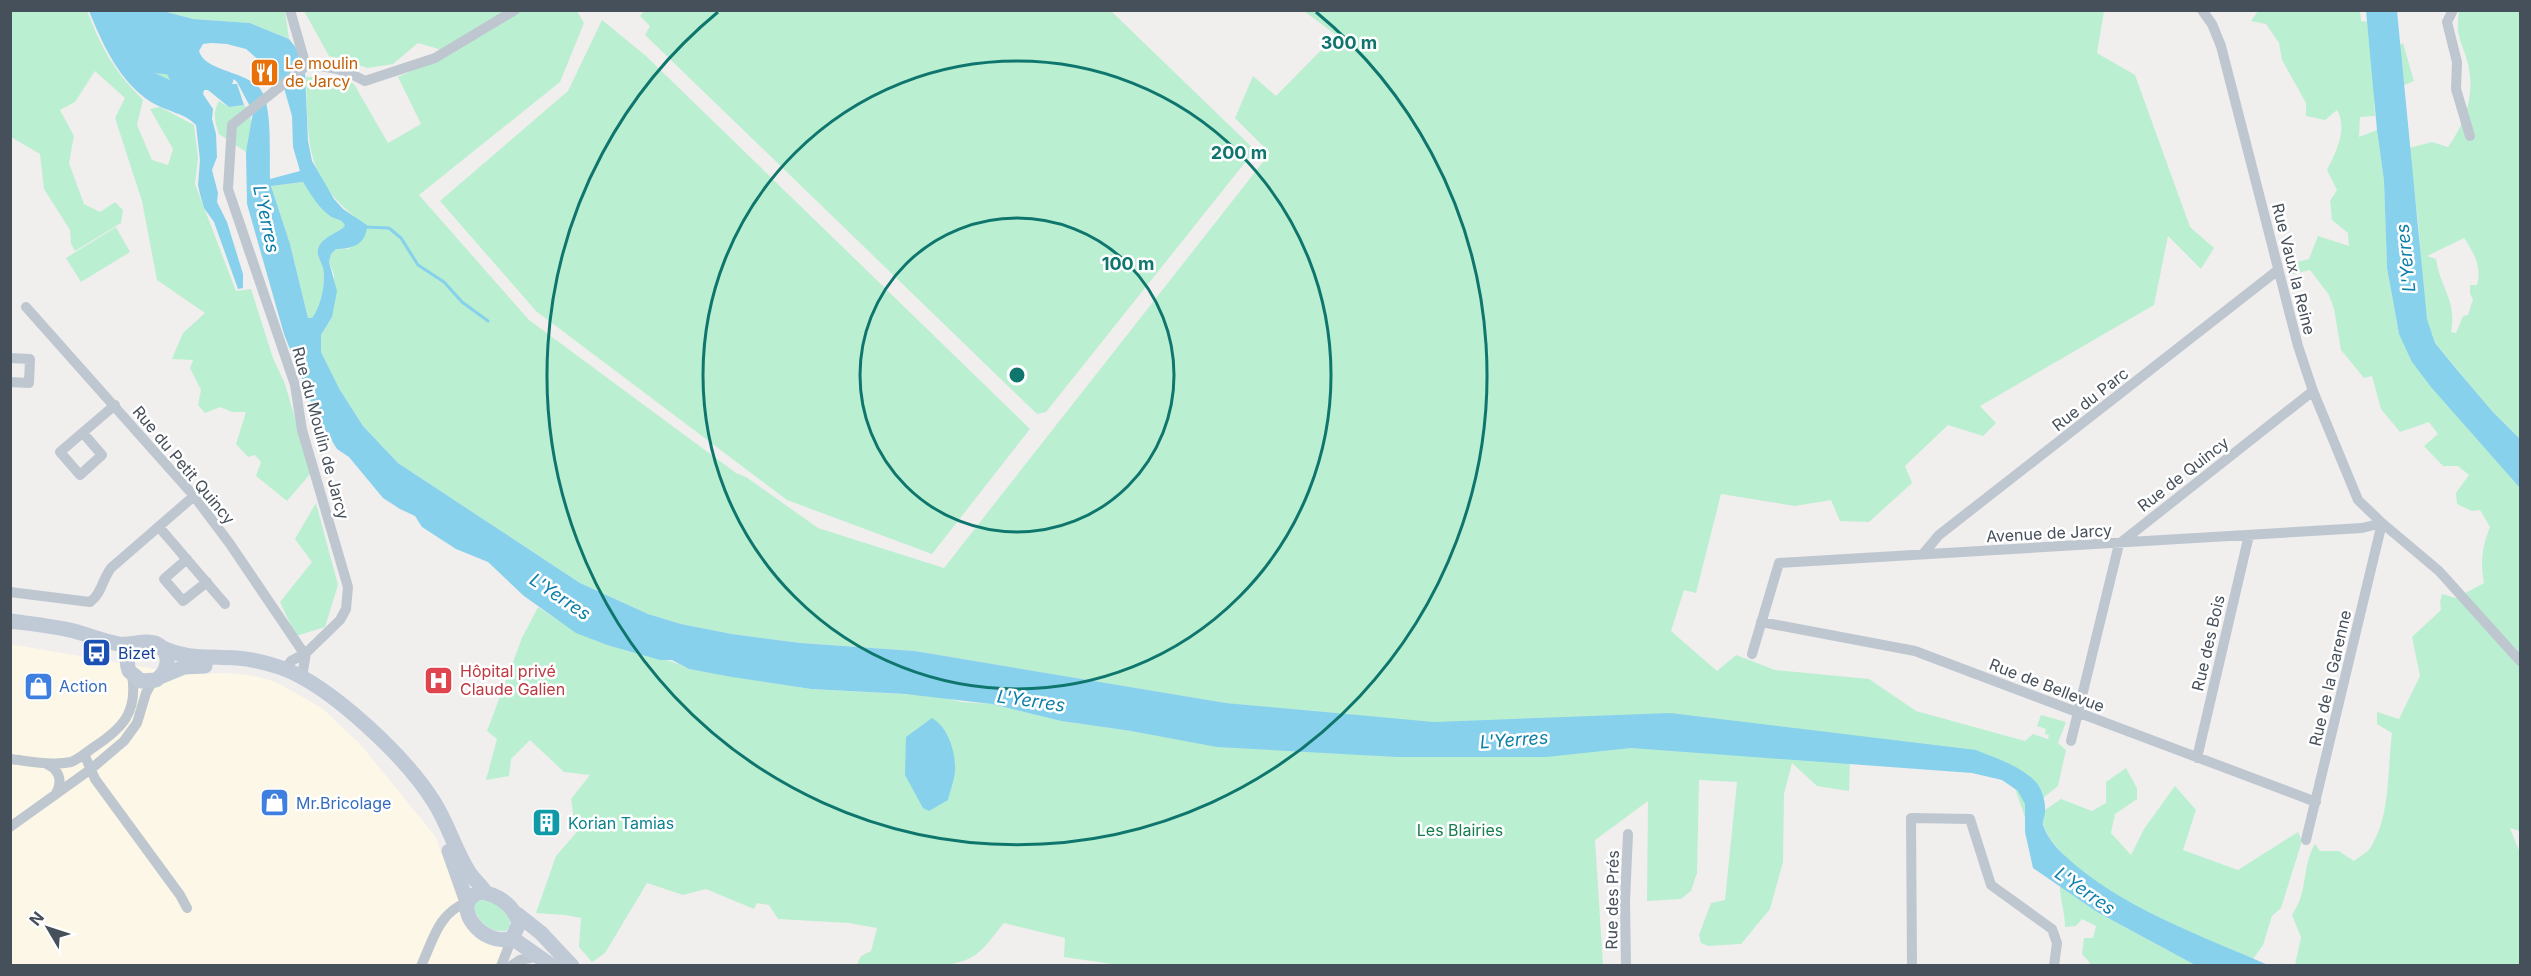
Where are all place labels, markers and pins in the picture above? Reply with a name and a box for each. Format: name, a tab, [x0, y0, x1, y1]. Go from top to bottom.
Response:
place label: Le moulin de Jarcy	[285, 53, 358, 91]
restaurant icon: Le moulin de Jarcy	[248, 56, 280, 88]
centre of rings	[1007, 365, 1027, 385]
bus stop icon: Bizet	[81, 637, 113, 669]
place label: Bizet	[118, 643, 156, 663]
place label: Hôpital privé Claude Galien	[460, 661, 565, 699]
hospital icon: Hôpital privé Claude Galien	[423, 664, 455, 696]
shop icon: Action	[22, 670, 54, 702]
place label: Action	[59, 676, 107, 696]
shop icon: Mr.Bricolage	[259, 787, 291, 819]
place label: Mr.Bricolage	[296, 793, 391, 813]
building icon: Korian Tamias	[531, 807, 563, 839]
place label: Korian Tamias	[568, 813, 674, 833]

